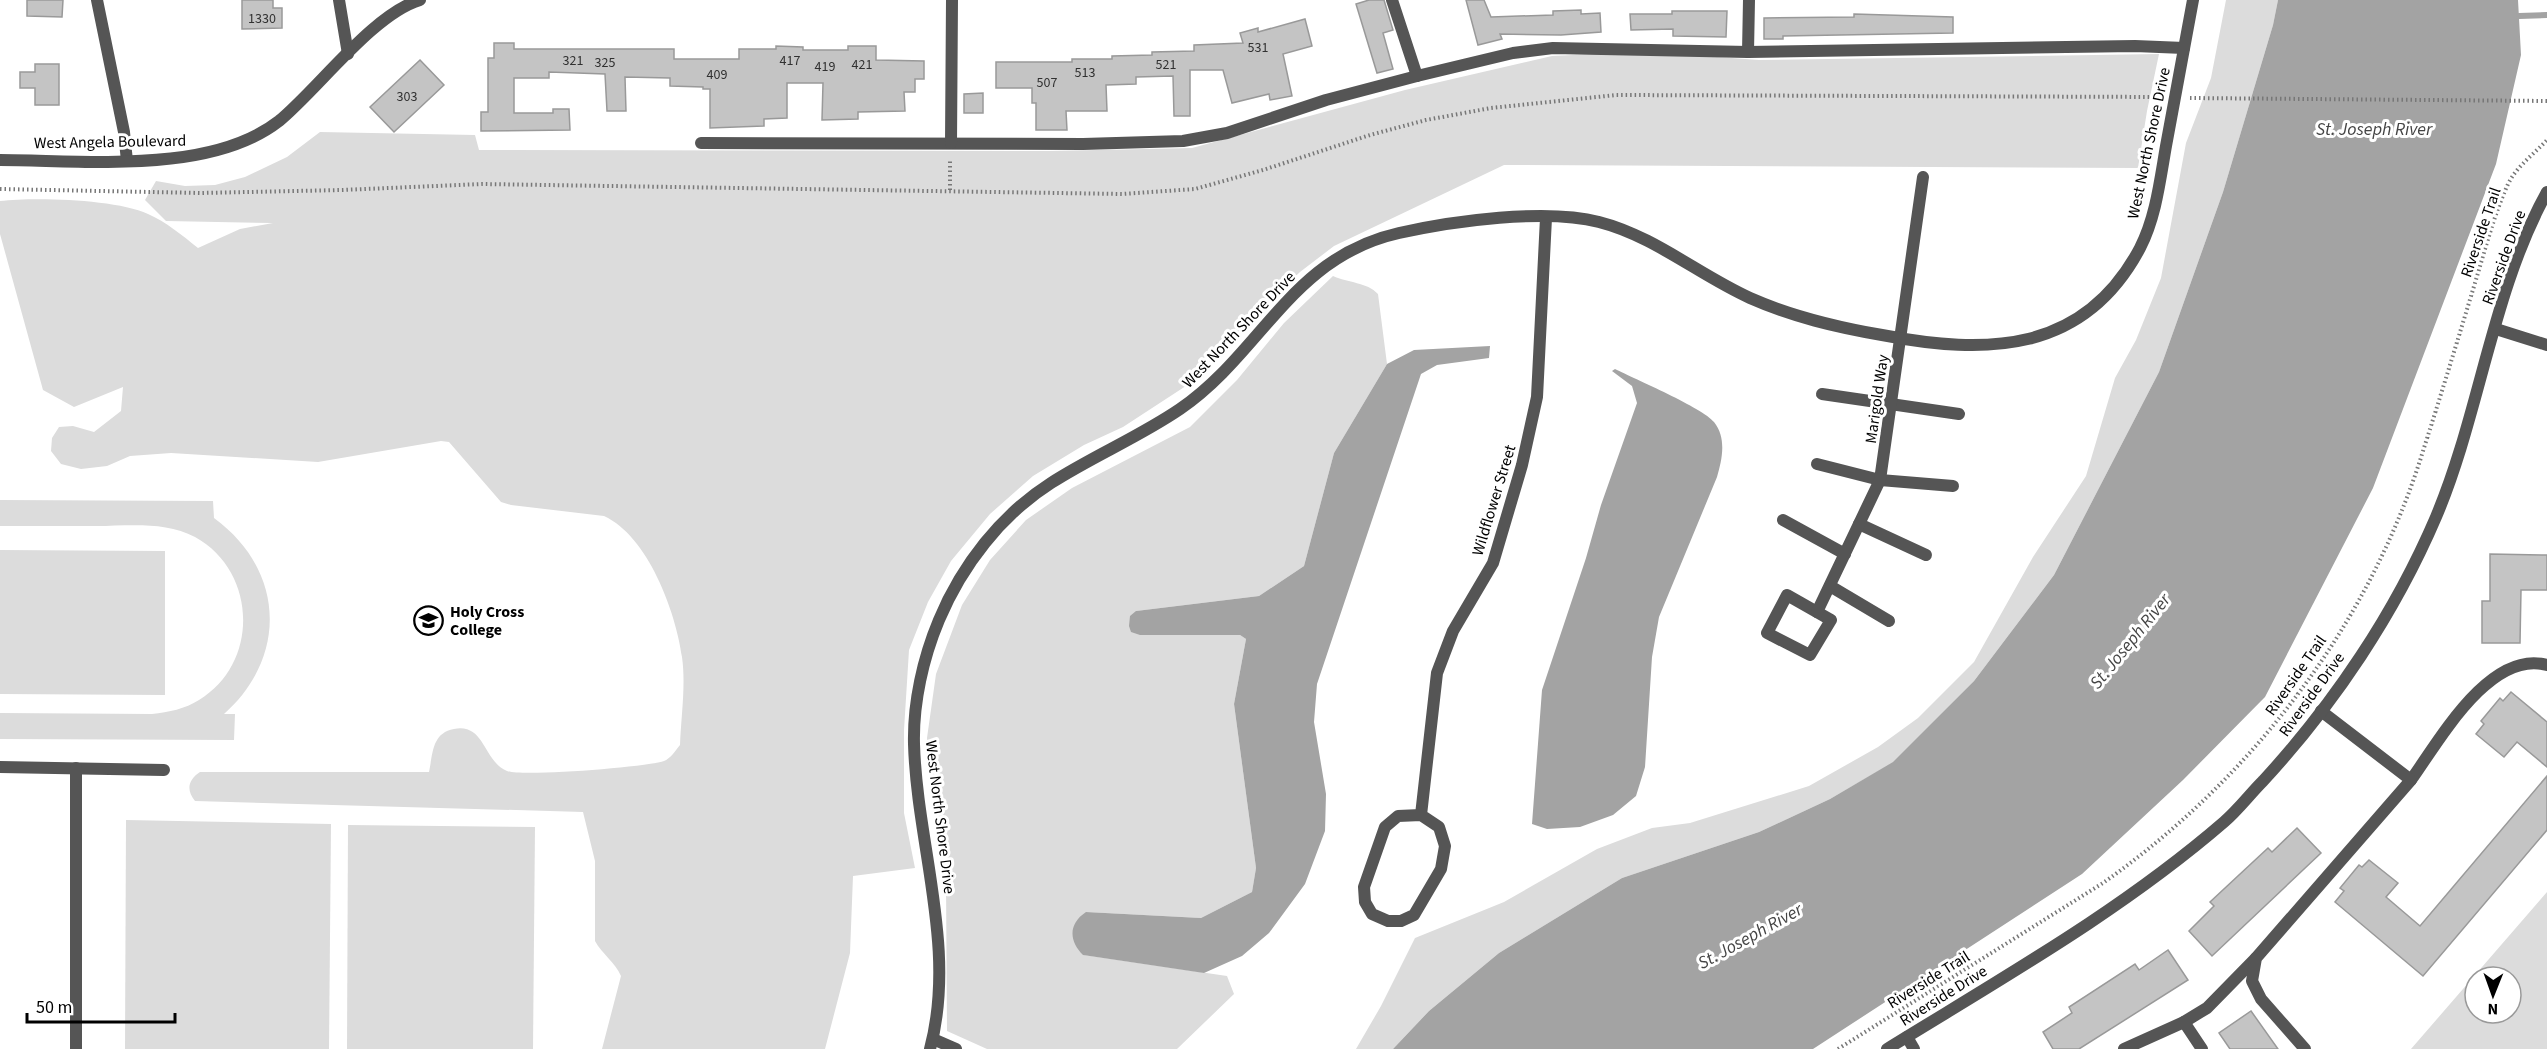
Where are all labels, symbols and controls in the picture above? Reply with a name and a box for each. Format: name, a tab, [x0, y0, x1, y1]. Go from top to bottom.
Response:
house number: 1330	[248, 9, 276, 29]
house number: 531	[1248, 38, 1268, 58]
house number: 321	[563, 51, 583, 71]
house number: 417	[780, 51, 800, 71]
house number: 325	[595, 53, 615, 73]
house number: 421	[852, 55, 872, 75]
house number: 521	[1156, 55, 1176, 75]
house number: 419	[815, 57, 835, 77]
house number: 513	[1075, 63, 1095, 83]
house number: 409	[707, 65, 727, 85]
street label: West North Shore Drive	[2122, 65, 2176, 221]
house number: 507	[1037, 73, 1057, 93]
house number: 303	[397, 87, 417, 107]
water label: St. Joseph River	[2316, 117, 2433, 142]
street label: West Angela Boulevard	[34, 130, 186, 154]
street label: Riverside Trail	[2455, 184, 2507, 280]
street label: Riverside Drive	[2477, 207, 2531, 308]
street label: West North Shore Drive	[1177, 266, 1300, 393]
street label: Marigold Way	[1860, 353, 1894, 445]
street label: Wildflower Street	[1467, 441, 1521, 559]
water label: St. Joseph River	[2084, 588, 2177, 694]
place label: Holy Cross College	[450, 601, 524, 641]
school or university icon: Holy Cross College	[413, 604, 445, 636]
street label: Riverside Trail	[2260, 631, 2332, 720]
street label: Riverside Drive	[2274, 648, 2350, 741]
street label: West North Shore Drive	[920, 739, 960, 895]
water label: St. Joseph River	[1693, 897, 1808, 976]
street label: Riverside Trail	[1883, 946, 1974, 1014]
street label: Riverside Drive	[1896, 960, 1991, 1031]
north arrow	[2463, 965, 2523, 1025]
scale bar	[27, 986, 176, 1024]
text: 50 m	[36, 995, 72, 1020]
text: N	[2487, 998, 2498, 1020]

